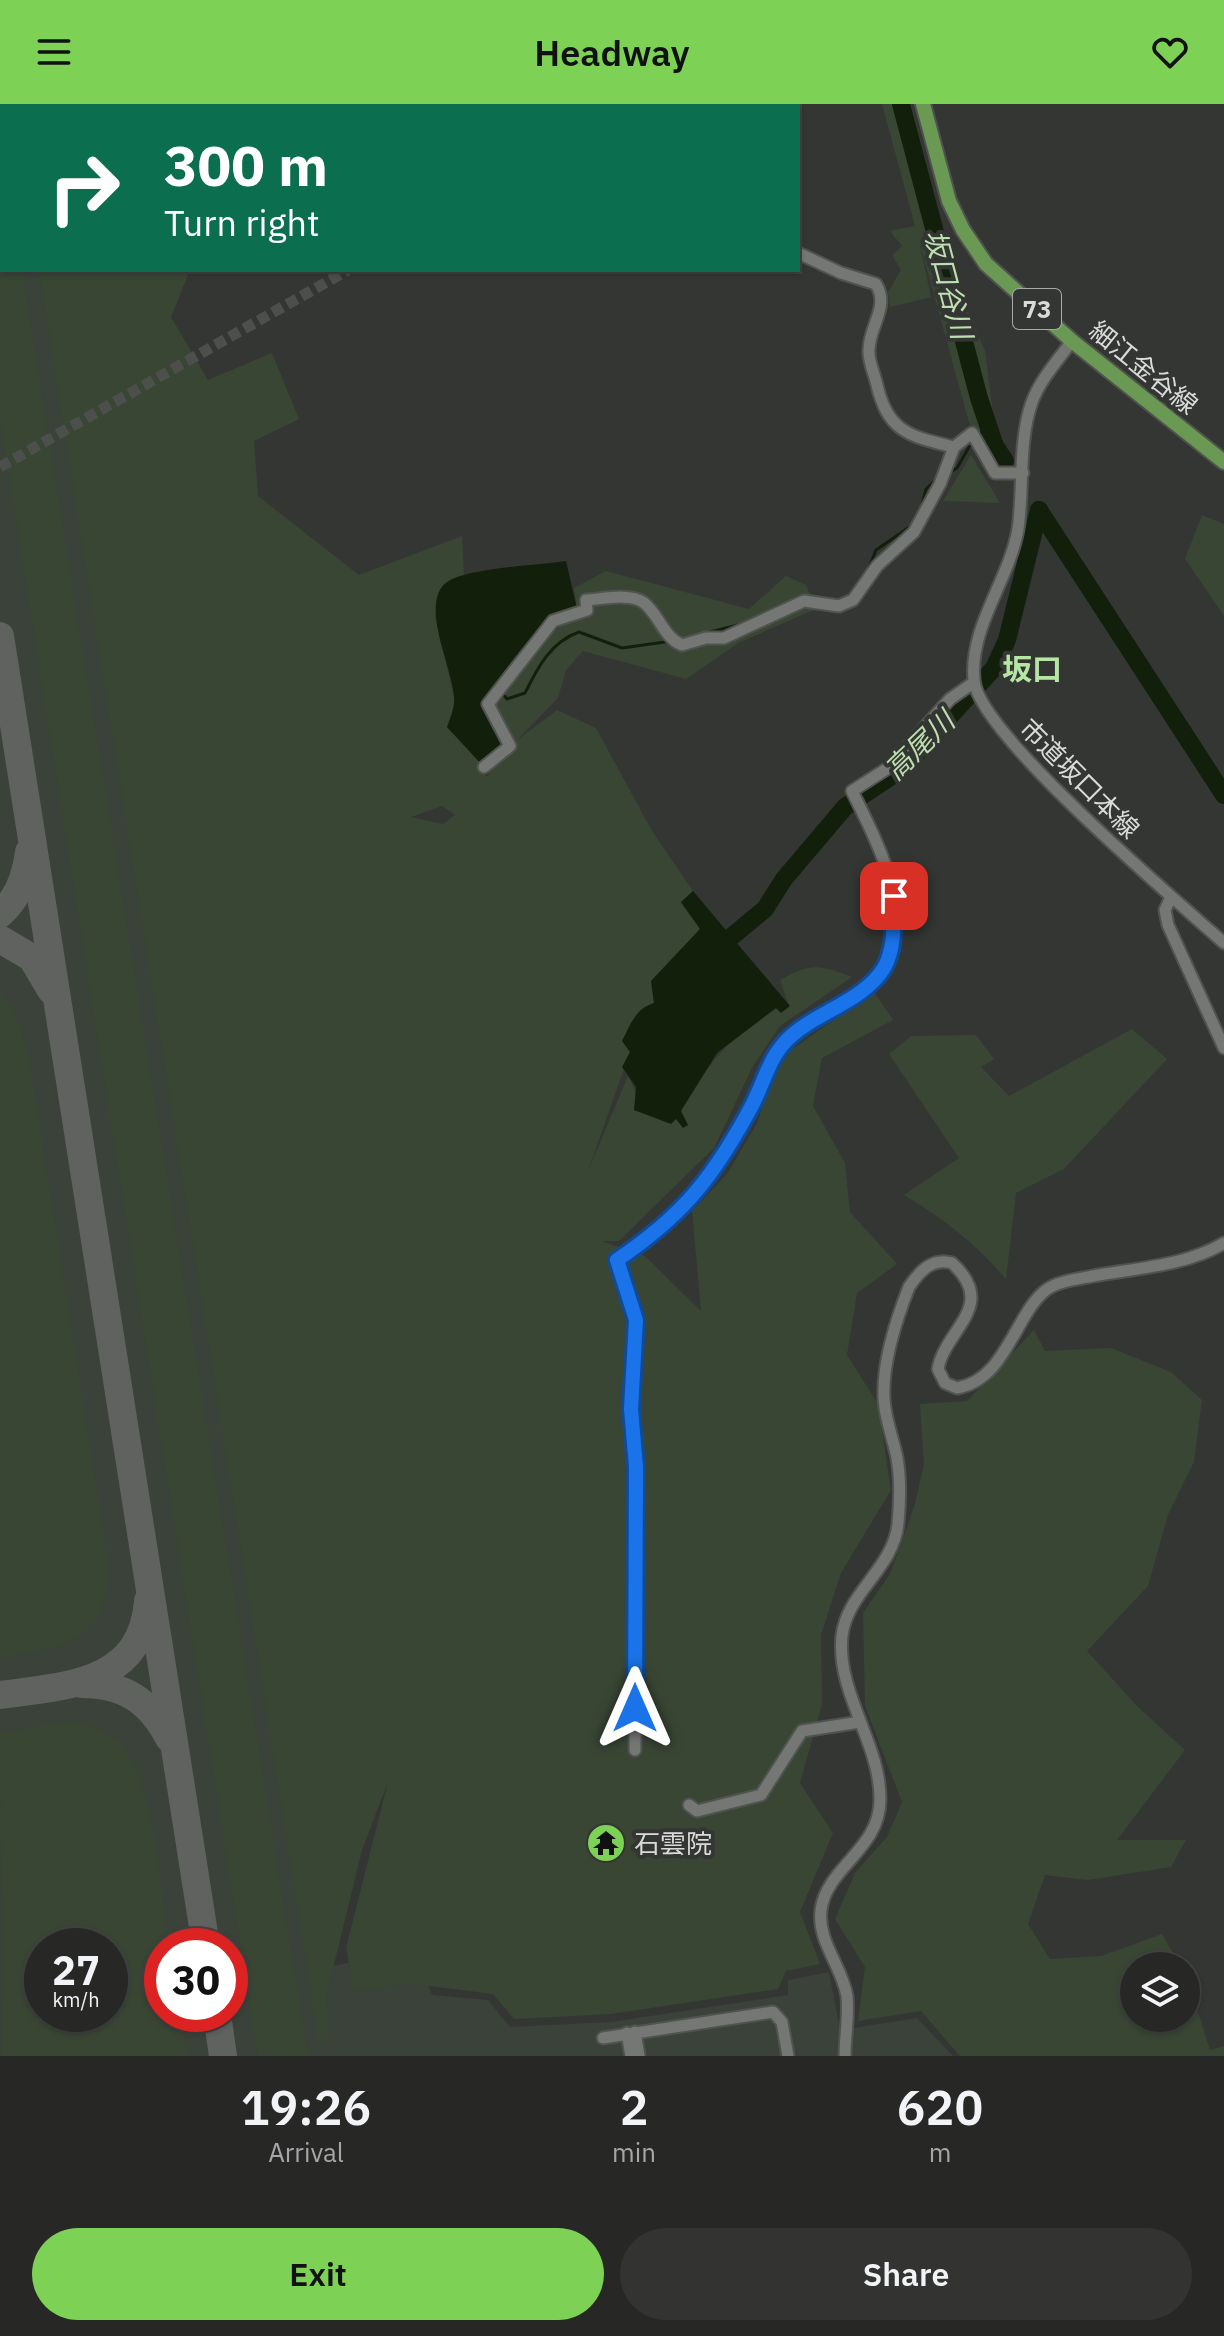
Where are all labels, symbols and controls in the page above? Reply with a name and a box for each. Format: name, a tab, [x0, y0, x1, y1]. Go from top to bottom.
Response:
text: Headway	[534, 29, 690, 76]
icon: menu	[32, 30, 76, 74]
icon: heart	[1148, 30, 1192, 74]
text: 300 m	[164, 129, 328, 201]
icon: right	[32, 136, 136, 240]
text: Turn right	[164, 199, 320, 246]
water label: 坂口谷川	[917, 225, 982, 346]
road number: 73	[1013, 289, 1061, 329]
street label: 細江金谷線	[1083, 313, 1205, 421]
district label: 坂口	[1002, 649, 1062, 688]
water label: 高尾川	[876, 700, 964, 787]
street label: 市道坂口本線	[1013, 711, 1147, 845]
pin	[860, 862, 928, 930]
icon: arrive	[872, 874, 916, 918]
position arrow	[593, 1666, 677, 1750]
temple icon: 石雲院	[585, 1822, 627, 1864]
place label: 石雲院	[634, 1826, 712, 1860]
speed limit sign: 30	[144, 1928, 248, 2032]
text: 27	[52, 1944, 100, 1996]
map controls	[1120, 1952, 1200, 2032]
button: layers	[1120, 1952, 1200, 2032]
text: km/h	[52, 1986, 100, 2013]
text: 19:26	[241, 2076, 371, 2138]
text: 2	[620, 2076, 648, 2138]
text: 620	[897, 2076, 983, 2138]
text: Arrival	[268, 2135, 344, 2169]
text: min	[612, 2135, 656, 2169]
text: m	[929, 2135, 951, 2169]
button: Exit	[32, 2228, 604, 2320]
button: Share	[620, 2228, 1192, 2320]

